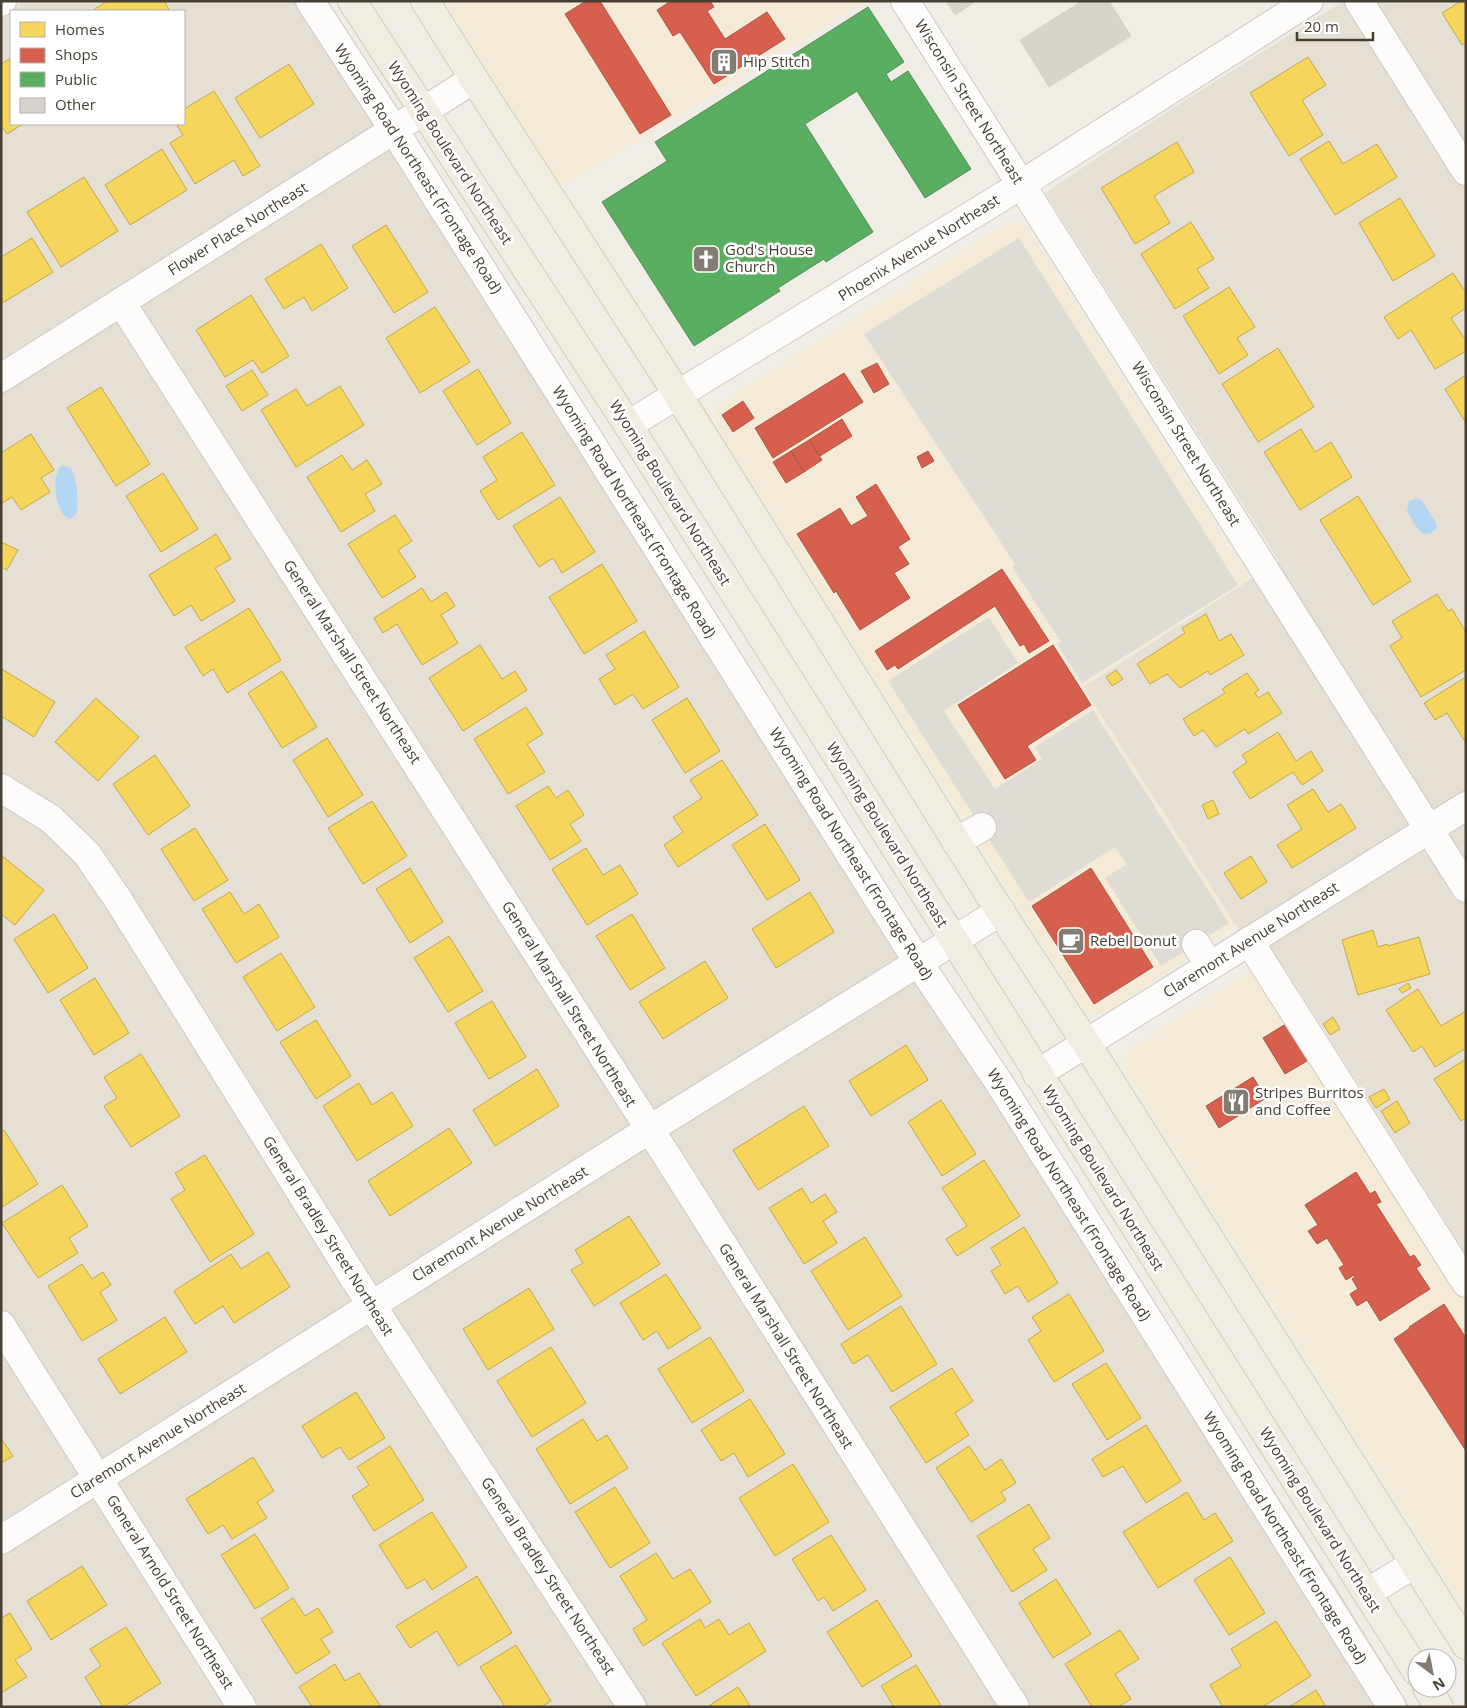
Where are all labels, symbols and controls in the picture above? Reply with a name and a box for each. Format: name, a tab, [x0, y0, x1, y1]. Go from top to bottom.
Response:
legend	[10, 10, 185, 125]
scale bar	[1297, 10, 1373, 42]
street label: Wisconsin Street Northeast	[911, 15, 1029, 187]
text: 20 m	[1304, 16, 1339, 36]
text: Homes	[55, 19, 105, 39]
street label: Wyoming Road Northeast (Frontage Road)	[330, 40, 507, 297]
text: Shops	[55, 44, 98, 64]
building icon: Hip Stitch	[709, 47, 739, 77]
place label: Hip Stitch	[743, 51, 810, 71]
street label: Wyoming Boulevard Northeast	[384, 57, 518, 248]
text: Public	[55, 69, 97, 89]
text: Other	[55, 94, 96, 114]
street label: Flower Place Northeast	[164, 177, 311, 279]
street label: Phoenix Avenue Northeast	[834, 189, 1003, 305]
place label: God's House Church	[725, 239, 813, 276]
church icon: God's House Church	[691, 244, 721, 274]
street label: Wisconsin Street Northeast	[1128, 357, 1246, 529]
street label: Wyoming Road Northeast (Frontage Road)	[548, 381, 721, 641]
street label: Wyoming Boulevard Northeast	[605, 396, 736, 589]
street label: General Marshall Street Northeast	[279, 556, 426, 767]
street label: Wyoming Road Northeast (Frontage Road)	[765, 723, 938, 983]
street label: Wyoming Boulevard Northeast	[822, 738, 953, 931]
street label: Claremont Avenue Northeast	[1159, 877, 1342, 1002]
street label: General Marshall Street Northeast	[498, 897, 642, 1110]
cafe icon: Rebel Donut	[1056, 926, 1086, 956]
place label: Rebel Donut	[1090, 930, 1177, 950]
street label: Wyoming Road Northeast (Frontage Road)	[983, 1064, 1156, 1324]
street label: Wyoming Boulevard Northeast	[1038, 1081, 1169, 1274]
place label: Stripes Burritos and Coffee	[1255, 1082, 1364, 1119]
restaurant icon: Stripes Burritos and Coffee	[1221, 1087, 1251, 1117]
street label: General Bradley Street Northeast	[259, 1132, 399, 1339]
street label: Claremont Avenue Northeast	[408, 1161, 591, 1286]
street label: General Marshall Street Northeast	[715, 1239, 859, 1452]
street label: Claremont Avenue Northeast	[66, 1378, 249, 1503]
street label: Wyoming Road Northeast (Frontage Road)	[1199, 1407, 1372, 1667]
street label: Wyoming Boulevard Northeast	[1255, 1423, 1386, 1616]
street label: General Bradley Street Northeast	[477, 1473, 620, 1678]
street label: General Arnold Street Northeast	[103, 1490, 239, 1693]
north arrow	[1407, 1648, 1457, 1698]
text: N	[1429, 1673, 1449, 1696]

